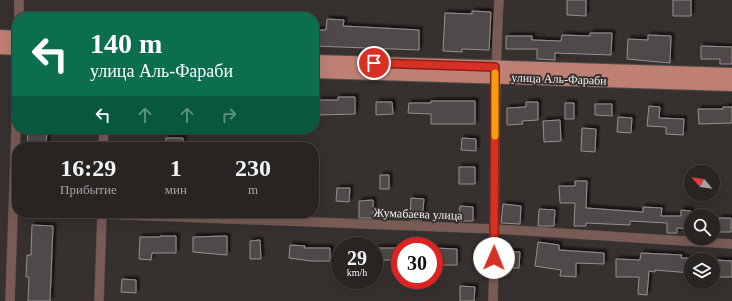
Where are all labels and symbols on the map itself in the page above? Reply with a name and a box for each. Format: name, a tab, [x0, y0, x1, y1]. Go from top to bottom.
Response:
pin	[357, 46, 391, 80]
street label: улица Аль-Фараби	[511, 70, 607, 88]
north arrow	[684, 165, 720, 201]
street label: Жумабаева улица	[373, 205, 463, 223]
speed limit sign: 30	[391, 237, 443, 289]
position arrow	[473, 237, 515, 279]

